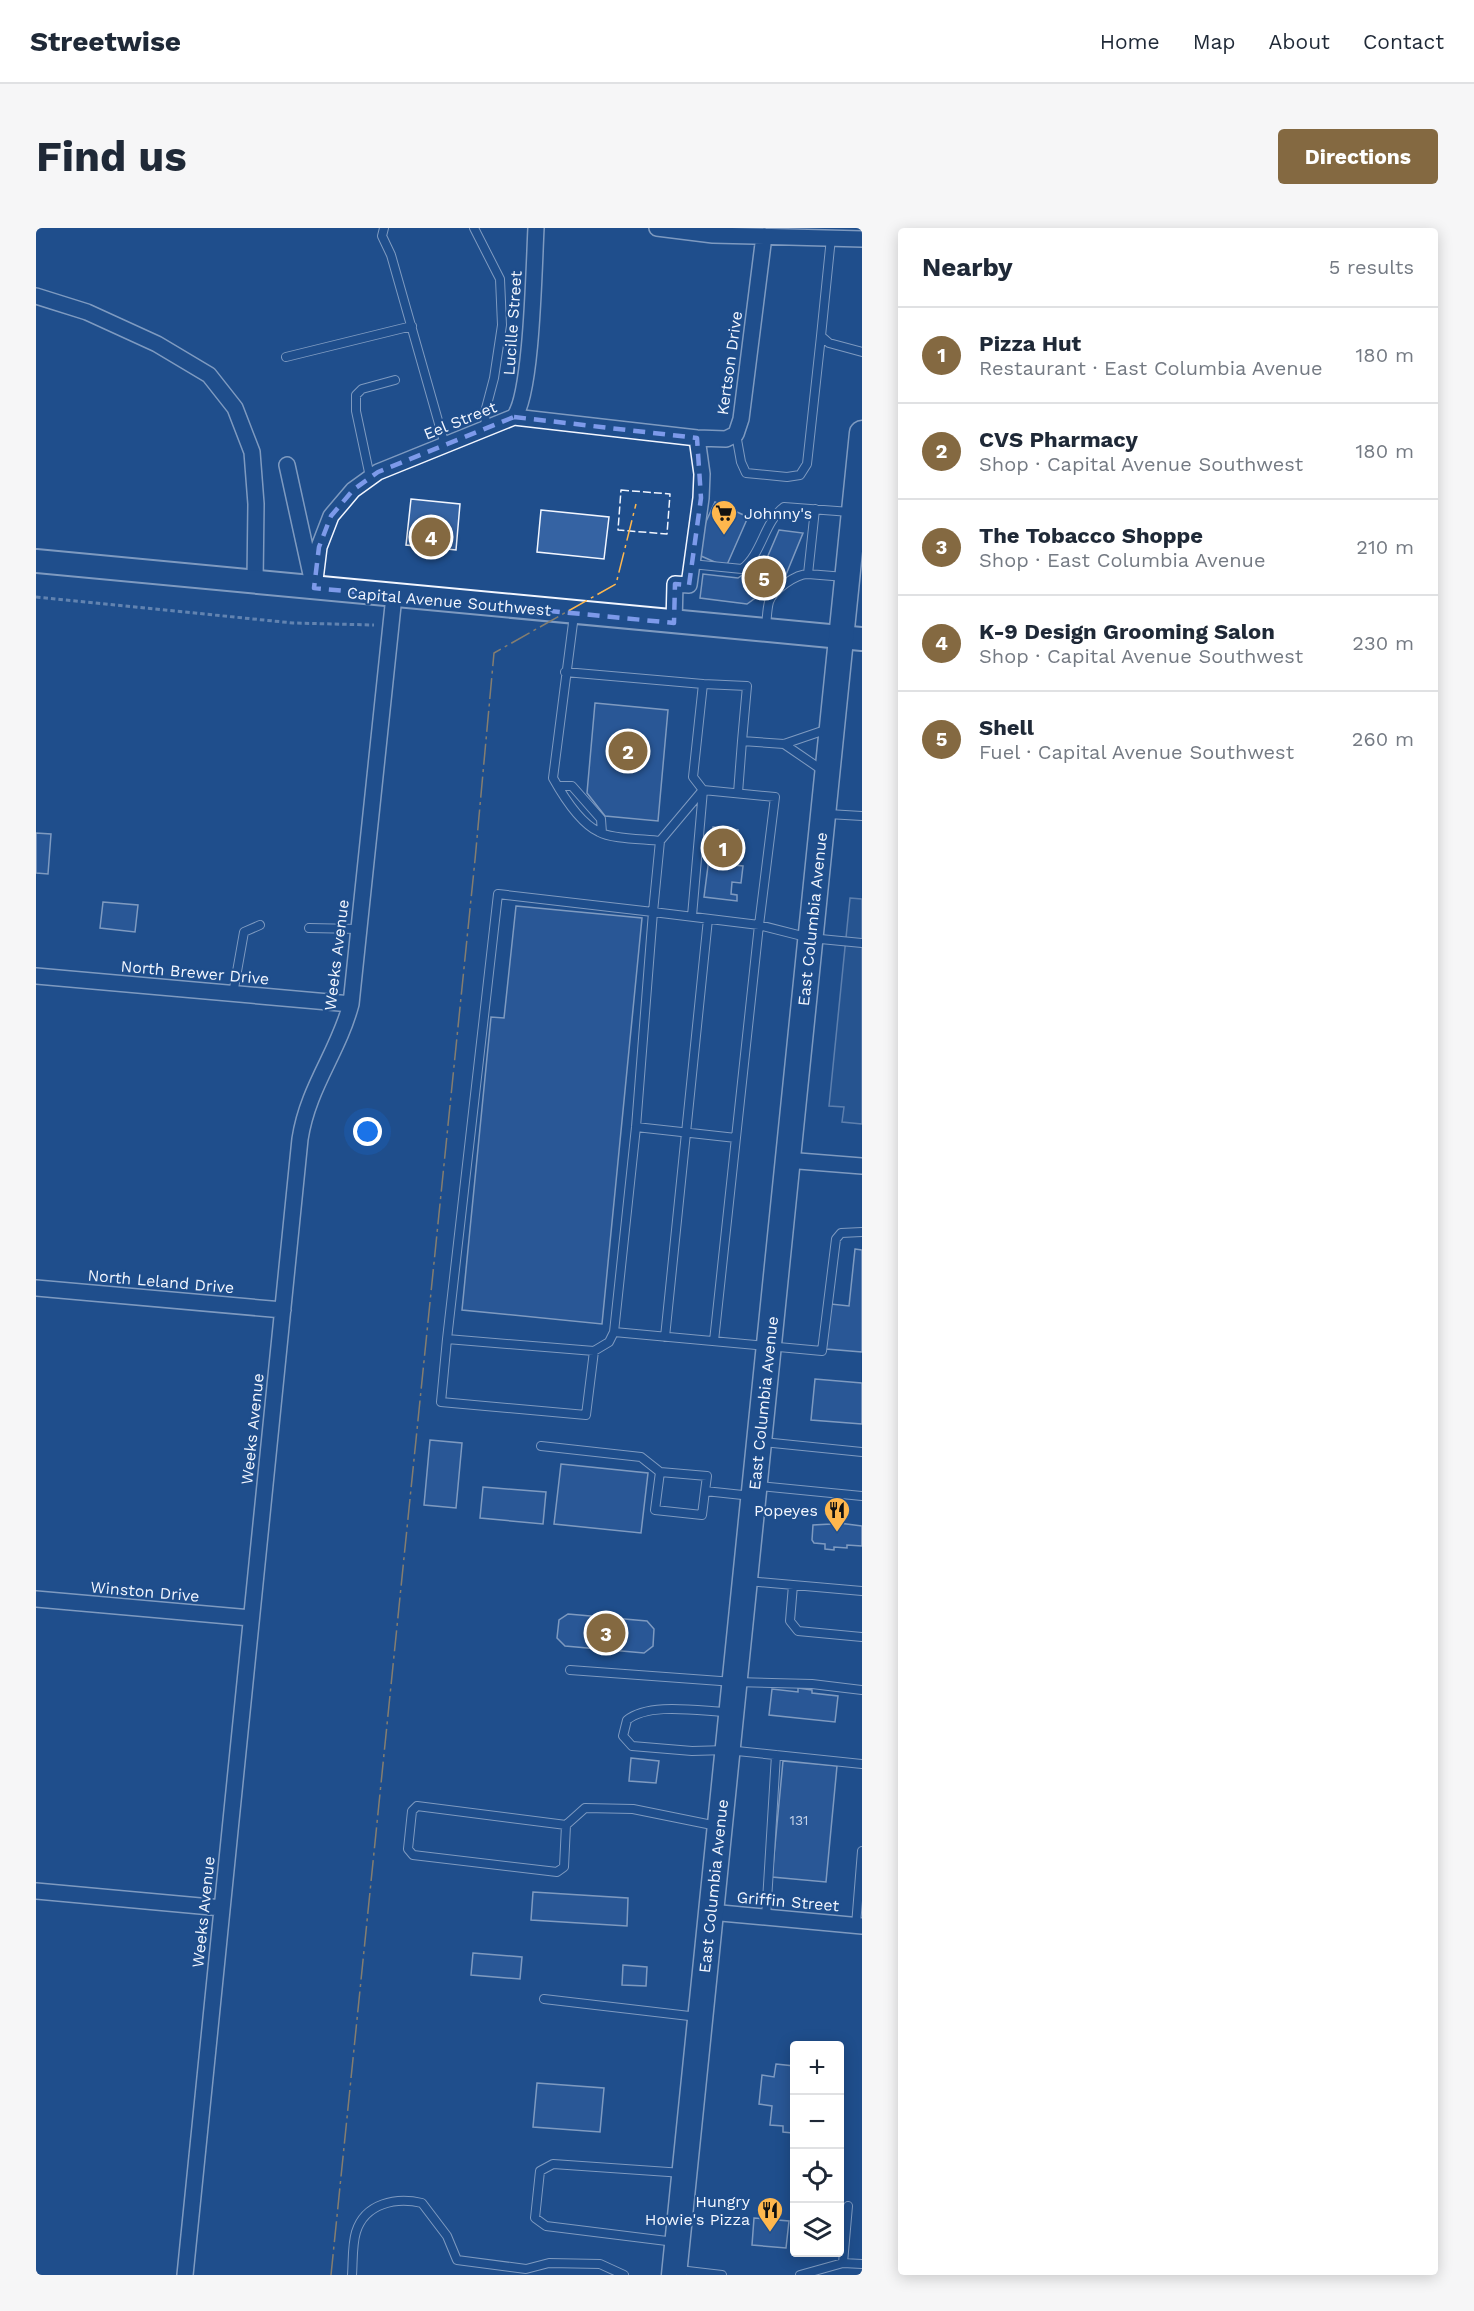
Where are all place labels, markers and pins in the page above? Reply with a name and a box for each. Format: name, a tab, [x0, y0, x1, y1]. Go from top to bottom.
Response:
supermarket icon: Johnny's	[709, 498, 739, 536]
place label: Johnny's	[744, 504, 812, 523]
pin: 4	[412, 514, 450, 560]
pin: 5	[744, 556, 784, 600]
pin: 2	[608, 728, 648, 774]
pin: 1	[704, 826, 742, 870]
restaurant icon: Popeyes	[822, 1495, 852, 1533]
place label: Popeyes	[754, 1501, 818, 1520]
pin: 3	[586, 1610, 626, 1656]
place label: Hungry Howie's Pizza	[645, 2192, 751, 2229]
restaurant icon: Hungry Howie's Pizza	[755, 2195, 785, 2233]

